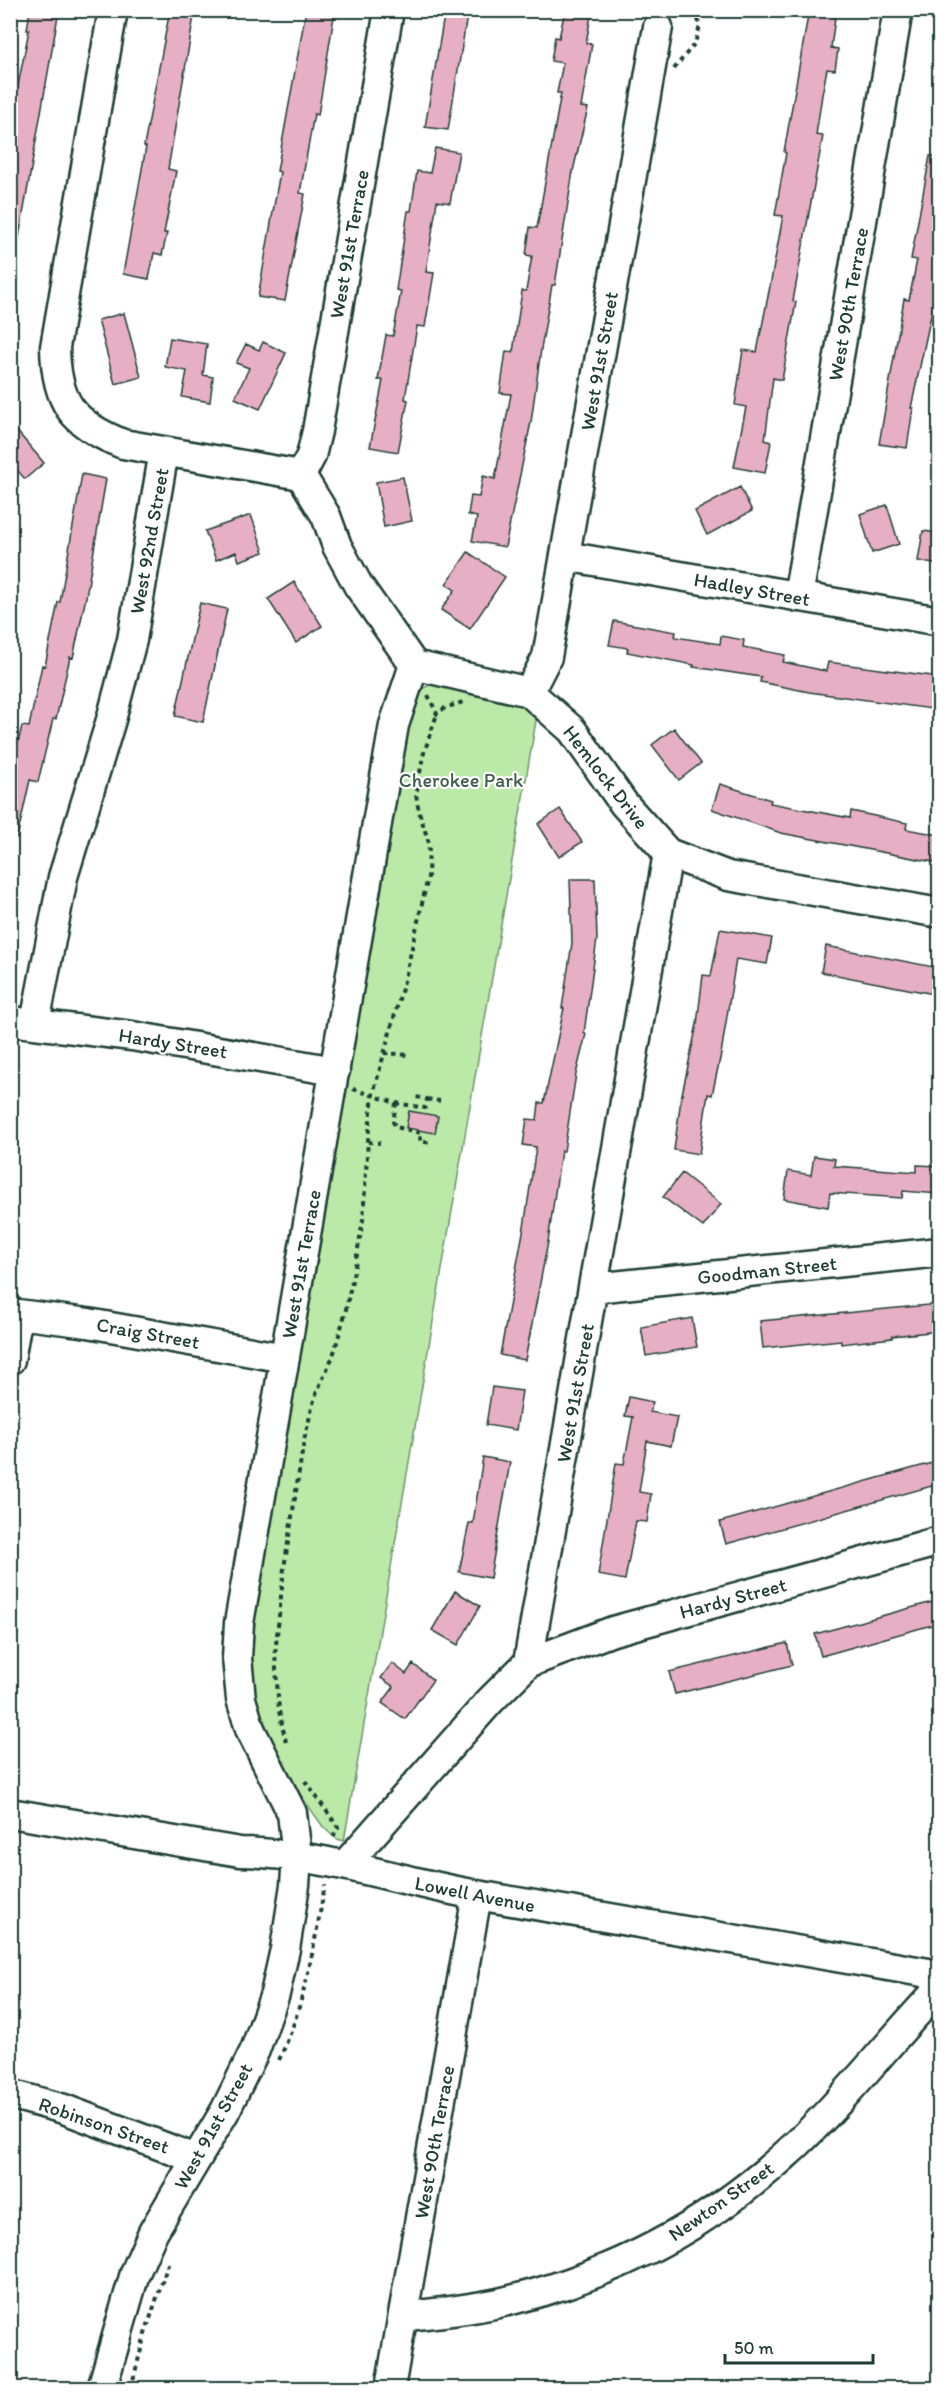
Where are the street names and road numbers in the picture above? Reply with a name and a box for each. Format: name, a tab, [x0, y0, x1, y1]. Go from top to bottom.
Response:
street label: West 91st Terrace	[324, 168, 374, 320]
street label: West 90th Terrace	[823, 225, 873, 383]
street label: West 91st Street	[575, 290, 623, 432]
street label: West 92nd Street	[124, 466, 174, 616]
street label: Hadley Street	[692, 567, 812, 611]
street label: Hemlock Drive	[558, 720, 654, 834]
street label: Hardy Street	[117, 1023, 229, 1063]
street label: West 91st Terrace	[276, 1188, 326, 1340]
street label: Goodman Street	[696, 1251, 838, 1289]
street label: Craig Street	[95, 1312, 202, 1354]
street label: West 91st Street	[551, 1322, 599, 1464]
street label: Hardy Street	[677, 1572, 789, 1624]
street label: Lowell Avenue	[413, 1871, 537, 1917]
street label: West 91st Street	[168, 2059, 258, 2193]
street label: West 90th Terrace	[409, 2063, 459, 2221]
street label: Robinson Street	[36, 2091, 172, 2159]
street label: Newton Street	[664, 2156, 778, 2246]

